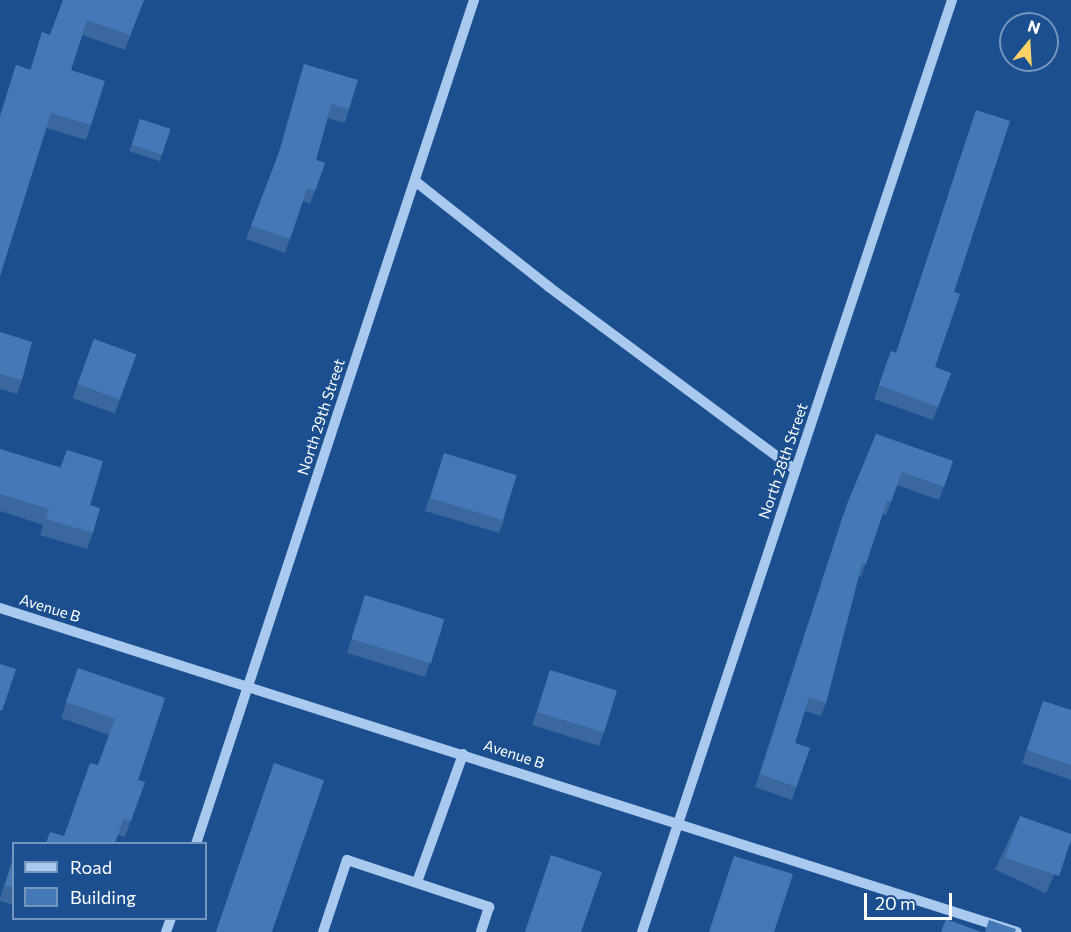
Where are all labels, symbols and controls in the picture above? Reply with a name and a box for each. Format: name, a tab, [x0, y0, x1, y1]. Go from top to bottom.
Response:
north arrow	[999, 12, 1059, 72]
text: N	[1025, 15, 1043, 37]
street label: North 29th Street	[294, 357, 348, 477]
street label: North 28th Street	[755, 401, 811, 521]
street label: Avenue B	[17, 590, 83, 626]
street label: Avenue B	[481, 736, 547, 772]
legend	[12, 842, 207, 920]
text: Road	[70, 856, 112, 878]
scale bar	[867, 881, 956, 919]
text: Building	[70, 886, 136, 908]
text: 20 m	[875, 892, 916, 914]

